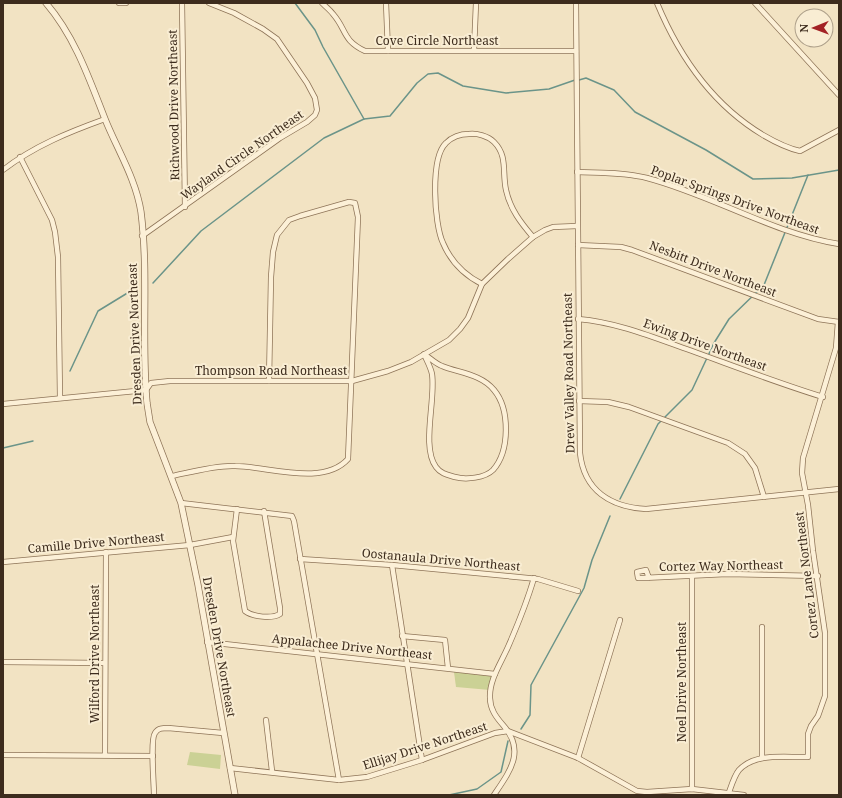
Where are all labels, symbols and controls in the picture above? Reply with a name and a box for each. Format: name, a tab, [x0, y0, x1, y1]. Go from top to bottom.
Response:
north arrow	[794, 8, 834, 48]
text: N	[796, 23, 811, 33]
street label: Richwood Drive Northeast	[164, 29, 183, 181]
street label: Cove Circle Northeast	[375, 32, 499, 49]
street label: Wayland Circle Northeast	[177, 106, 306, 203]
street label: Poplar Springs Drive Northeast	[649, 161, 822, 238]
street label: Nesbitt Drive Northeast	[647, 236, 779, 301]
street label: Dresden Drive Northeast	[124, 263, 145, 405]
street label: Drew Valley Road Northeast	[559, 293, 578, 453]
street label: Ewing Drive Northeast	[641, 314, 769, 375]
street label: Thompson Road Northeast	[195, 362, 347, 379]
street label: Cortez Lane Northeast	[790, 511, 823, 639]
street label: Camille Drive Northeast	[27, 528, 165, 557]
street label: Oostanaula Drive Northeast	[361, 544, 521, 575]
street label: Cortez Way Northeast	[659, 556, 783, 575]
street label: Dresden Drive Northeast	[199, 576, 240, 718]
street label: Wilford Drive Northeast	[86, 585, 103, 723]
street label: Noel Drive Northeast	[673, 622, 690, 742]
street label: Appalachee Drive Northeast	[271, 630, 433, 663]
street label: Ellijay Drive Northeast	[360, 717, 489, 774]

